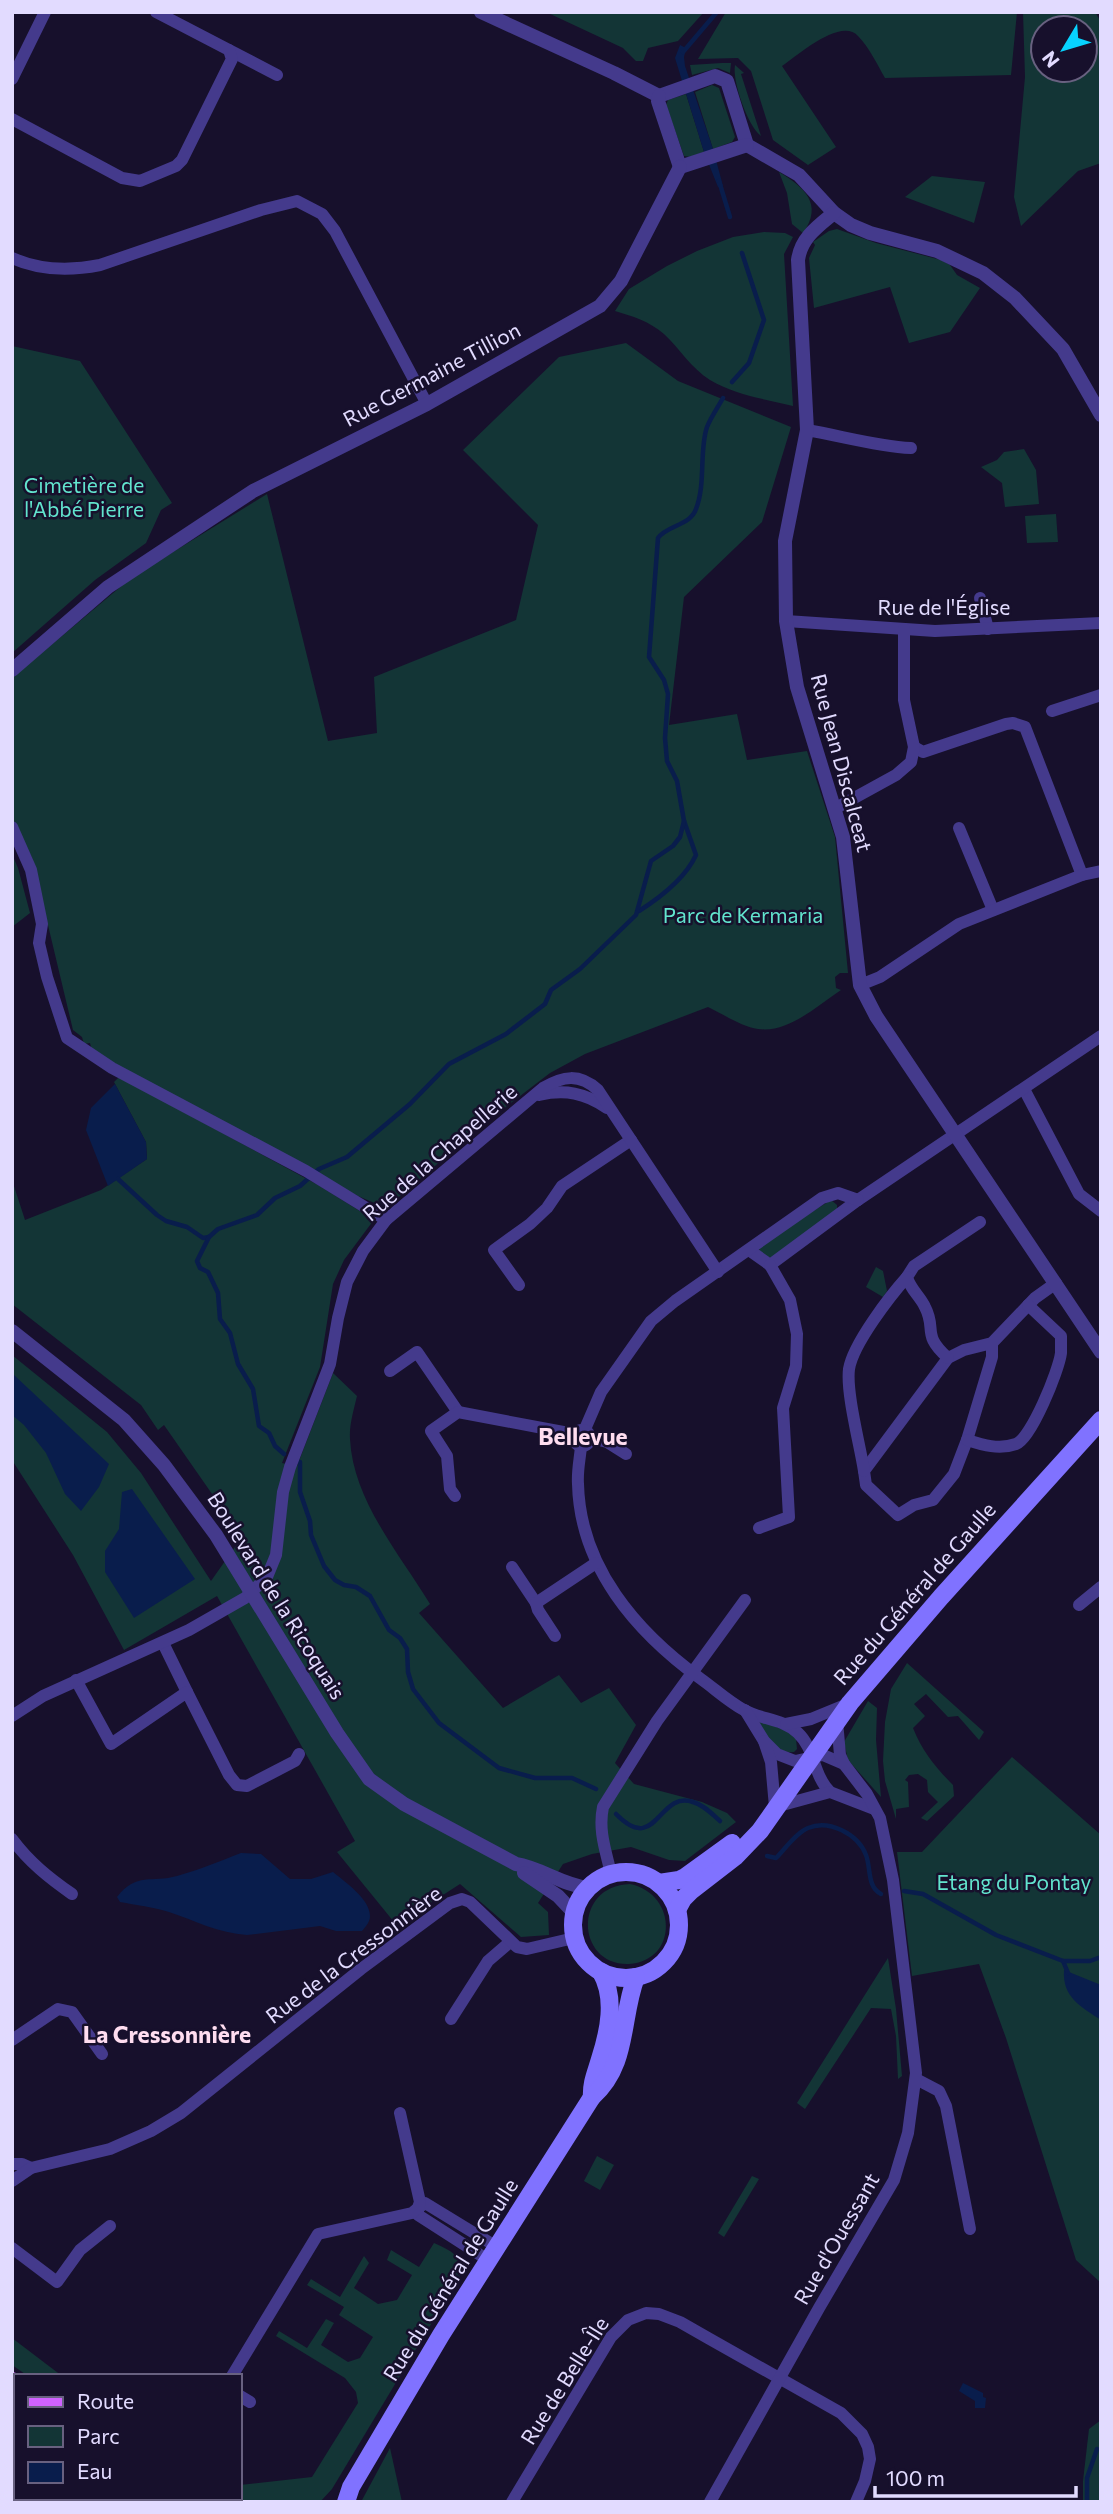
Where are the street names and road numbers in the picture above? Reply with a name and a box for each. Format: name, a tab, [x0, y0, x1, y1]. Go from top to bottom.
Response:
street label: Rue Germaine Tillion	[338, 316, 524, 431]
street label: Rue de l'Église	[878, 594, 1010, 619]
street label: Rue Jean Discalceat	[807, 671, 878, 854]
street label: Rue de la Chapellerie	[357, 1078, 521, 1226]
street label: Boulevard de la Ricoquais	[203, 1487, 351, 1703]
street label: Rue du Général de Gaulle	[828, 1497, 1000, 1689]
street label: Rue de la Cressonnière	[260, 1880, 446, 2028]
street label: Rue d'Ouessant	[788, 2168, 883, 2309]
street label: Rue du Général de Gaulle	[377, 2173, 522, 2385]
street label: Rue de Belle-Île	[515, 2312, 613, 2449]

